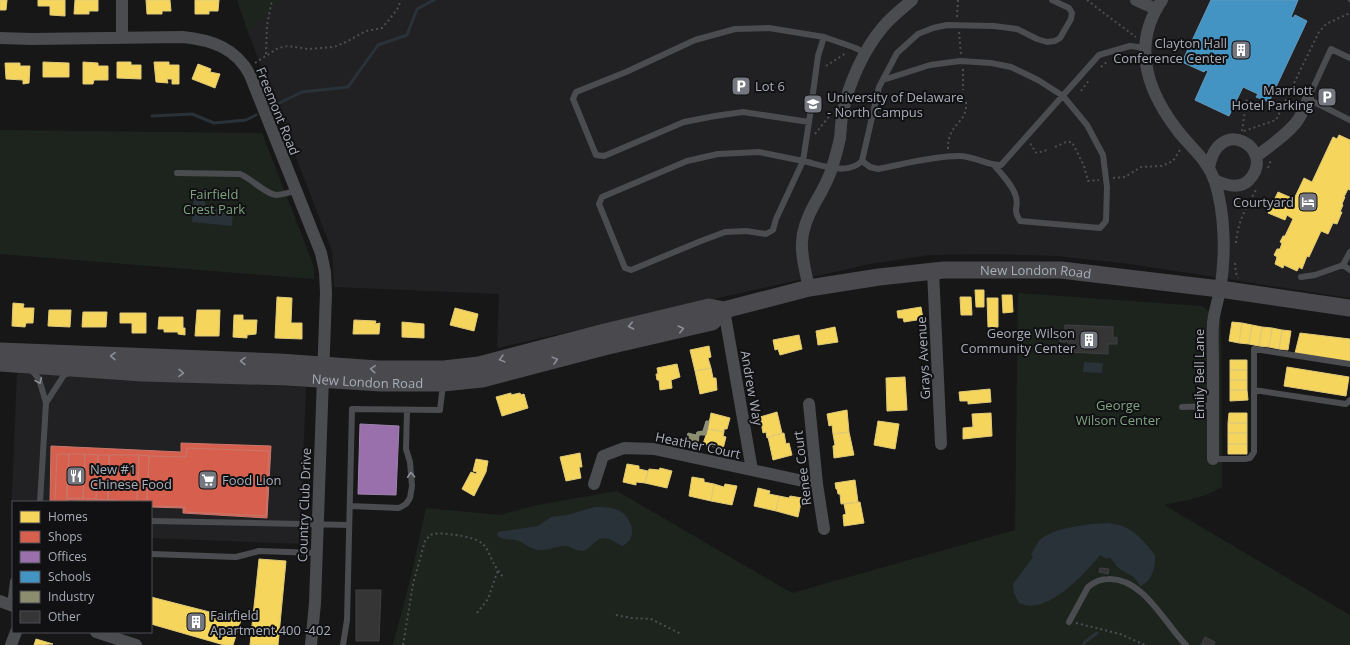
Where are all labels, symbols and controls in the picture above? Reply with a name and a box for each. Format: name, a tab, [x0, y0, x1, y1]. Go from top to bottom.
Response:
place label: Clayton Hall Conference Center	[1113, 34, 1228, 67]
building icon: Clayton Hall Conference Center	[1230, 39, 1252, 61]
street label: Freemont Road	[252, 64, 304, 158]
parking icon: Lot 6	[730, 75, 752, 97]
place label: Lot 6	[755, 77, 785, 95]
place label: Marriott Hotel Parking	[1232, 81, 1313, 114]
parking icon: Marriott Hotel Parking	[1316, 86, 1338, 108]
place label: University of Delaware - North Campus	[827, 88, 964, 121]
school or university icon: University of Delaware - North Campus	[802, 93, 824, 115]
park label: Fairfield Crest Park	[183, 185, 245, 218]
hotel icon: Courtyard	[1297, 191, 1319, 213]
place label: Courtyard	[1233, 193, 1294, 211]
street label: New London Road	[980, 261, 1092, 283]
street label: Grays Avenue	[912, 316, 934, 400]
one-way arrow	[628, 321, 634, 329]
place label: George Wilson Community Center	[960, 324, 1076, 357]
one-way arrow	[678, 325, 684, 333]
building icon: George Wilson Community Center	[1078, 329, 1100, 351]
street label: Emily Bell Lane	[1190, 329, 1208, 419]
street label: Andrew Way	[737, 349, 768, 427]
one-way arrow	[110, 352, 116, 360]
one-way arrow	[498, 354, 505, 363]
one-way arrow	[551, 356, 558, 365]
one-way arrow	[240, 357, 246, 365]
one-way arrow	[370, 364, 376, 373]
one-way arrow	[178, 369, 184, 377]
street label: New London Road	[311, 370, 423, 392]
one-way arrow	[34, 377, 42, 385]
park label: George Wilson Center	[1076, 396, 1161, 429]
street label: Heather Court	[654, 427, 743, 463]
street label: Renee Court	[788, 429, 816, 506]
street label: Country Club Drive	[293, 448, 315, 562]
place label: New #1 Chinese Food	[90, 460, 172, 493]
restaurant icon: New #1 Chinese Food	[65, 465, 87, 487]
supermarket icon: Food Lion	[197, 469, 219, 491]
place label: Food Lion	[222, 471, 282, 489]
one-way arrow	[407, 472, 415, 478]
legend	[12, 501, 152, 633]
text: Homes	[48, 508, 88, 525]
text: Shops	[48, 528, 83, 545]
text: Offices	[48, 548, 87, 565]
text: Schools	[48, 568, 91, 585]
text: Industry	[48, 588, 95, 605]
place label: Fairfield Apartment 400 -402	[210, 606, 331, 639]
text: Other	[48, 608, 81, 625]
building icon: Fairfield Apartment 400 -402	[185, 611, 207, 633]

